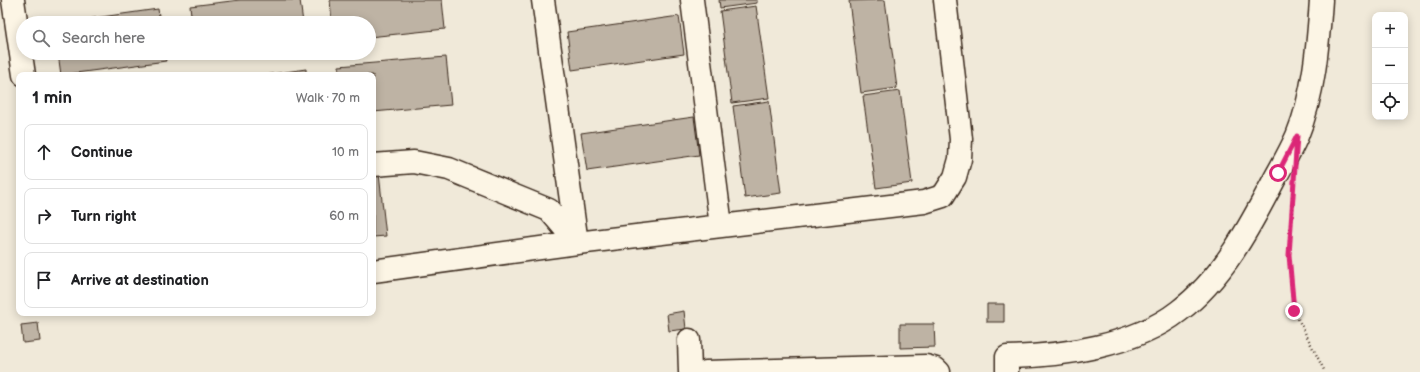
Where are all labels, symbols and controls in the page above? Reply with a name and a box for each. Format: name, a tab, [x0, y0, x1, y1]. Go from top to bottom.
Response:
map controls	[1372, 12, 1408, 120]
button: +	[1372, 12, 1408, 48]
search box	[16, 16, 376, 60]
icon: search	[30, 27, 52, 49]
text: Search here	[62, 29, 145, 48]
button: −	[1372, 48, 1408, 84]
button: locate	[1372, 84, 1408, 120]
text: 1 min	[32, 88, 72, 108]
text: Walk · 70 m	[296, 90, 360, 106]
icon: ahead	[33, 141, 55, 163]
text: Continue	[71, 143, 133, 162]
text: 10 m	[332, 144, 359, 160]
route start	[1269, 164, 1287, 182]
icon: right	[33, 205, 55, 227]
text: Turn right	[71, 207, 136, 226]
text: 60 m	[329, 208, 359, 224]
icon: arrive	[33, 269, 55, 291]
text: Arrive at destination	[71, 271, 209, 290]
route end	[1285, 302, 1303, 320]

